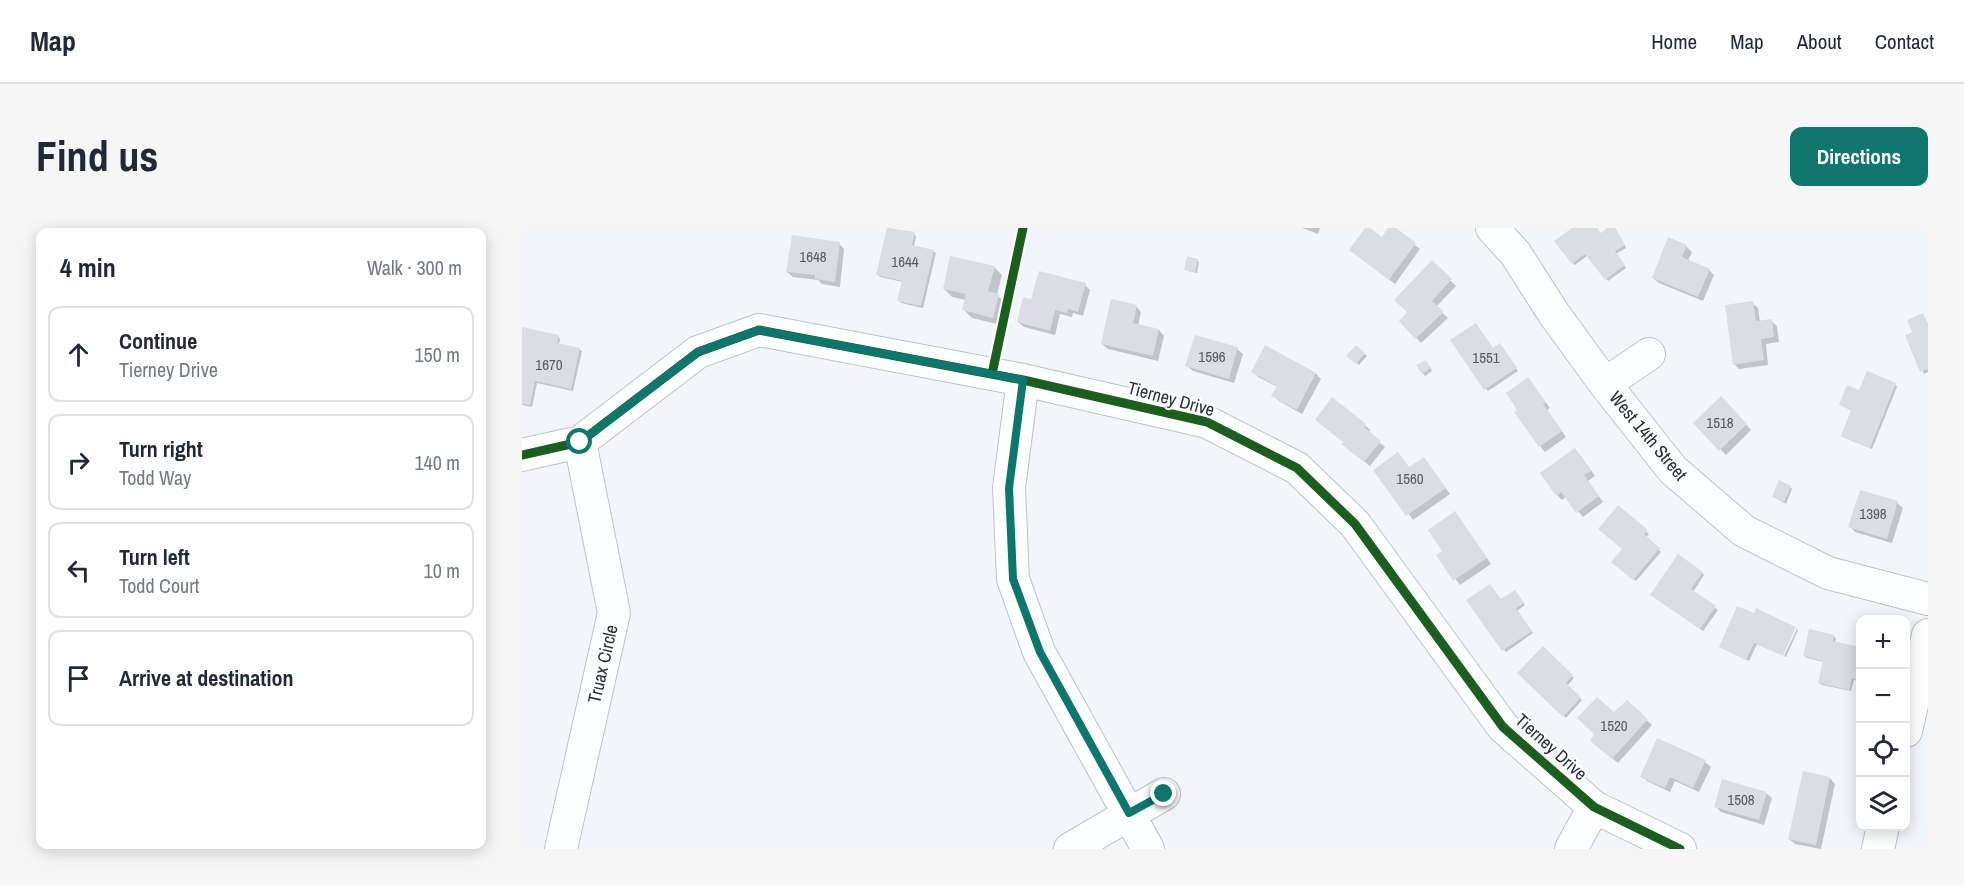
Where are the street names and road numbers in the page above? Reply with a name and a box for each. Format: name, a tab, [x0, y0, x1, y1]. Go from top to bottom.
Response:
street label: Tierney Drive	[1125, 375, 1217, 422]
street label: West 14th Street	[1604, 386, 1693, 486]
street label: Truax Circle	[581, 622, 624, 706]
street label: Tierney Drive	[1510, 708, 1593, 786]

